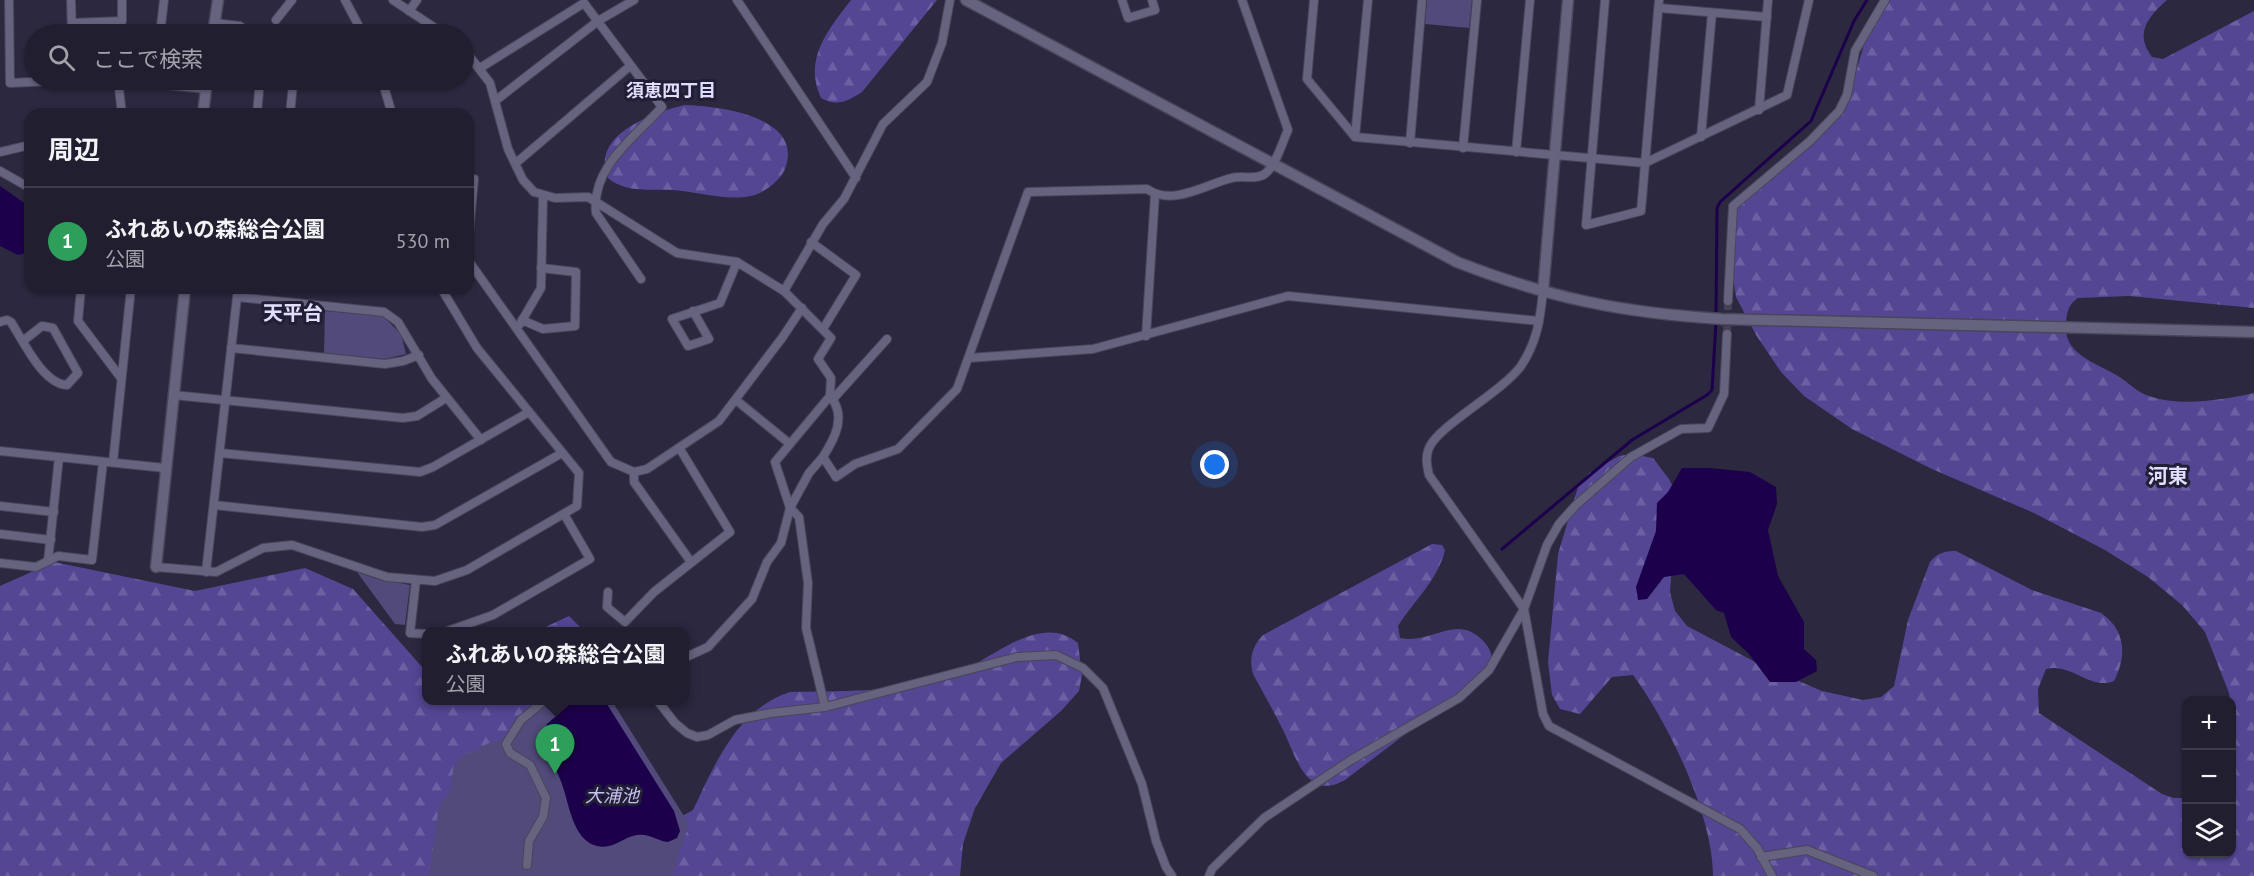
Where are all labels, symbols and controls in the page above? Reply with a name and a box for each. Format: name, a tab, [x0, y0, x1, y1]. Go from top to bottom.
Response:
search box	[24, 24, 474, 90]
icon: search	[45, 41, 78, 74]
text: ここで検索	[93, 45, 203, 73]
district label: 須恵四丁目	[626, 79, 716, 102]
text: 周辺	[48, 133, 100, 166]
text: ふれあいの森総合公園	[105, 215, 325, 243]
text: 1	[62, 228, 73, 254]
text: 530 m	[396, 228, 450, 254]
text: 公園	[105, 246, 145, 272]
district label: 天平台	[263, 300, 323, 326]
your location	[1200, 450, 1229, 479]
district label: 河東	[2148, 463, 2188, 489]
popup	[422, 627, 689, 705]
text: ふれあいの森総合公園	[445, 640, 666, 668]
text: 公園	[445, 671, 485, 697]
map controls	[2182, 696, 2236, 858]
button: +	[2182, 696, 2236, 750]
pin: 1	[536, 724, 574, 774]
button: −	[2182, 750, 2236, 804]
water label: 大浦池	[585, 784, 641, 807]
button: layers	[2182, 804, 2236, 858]

